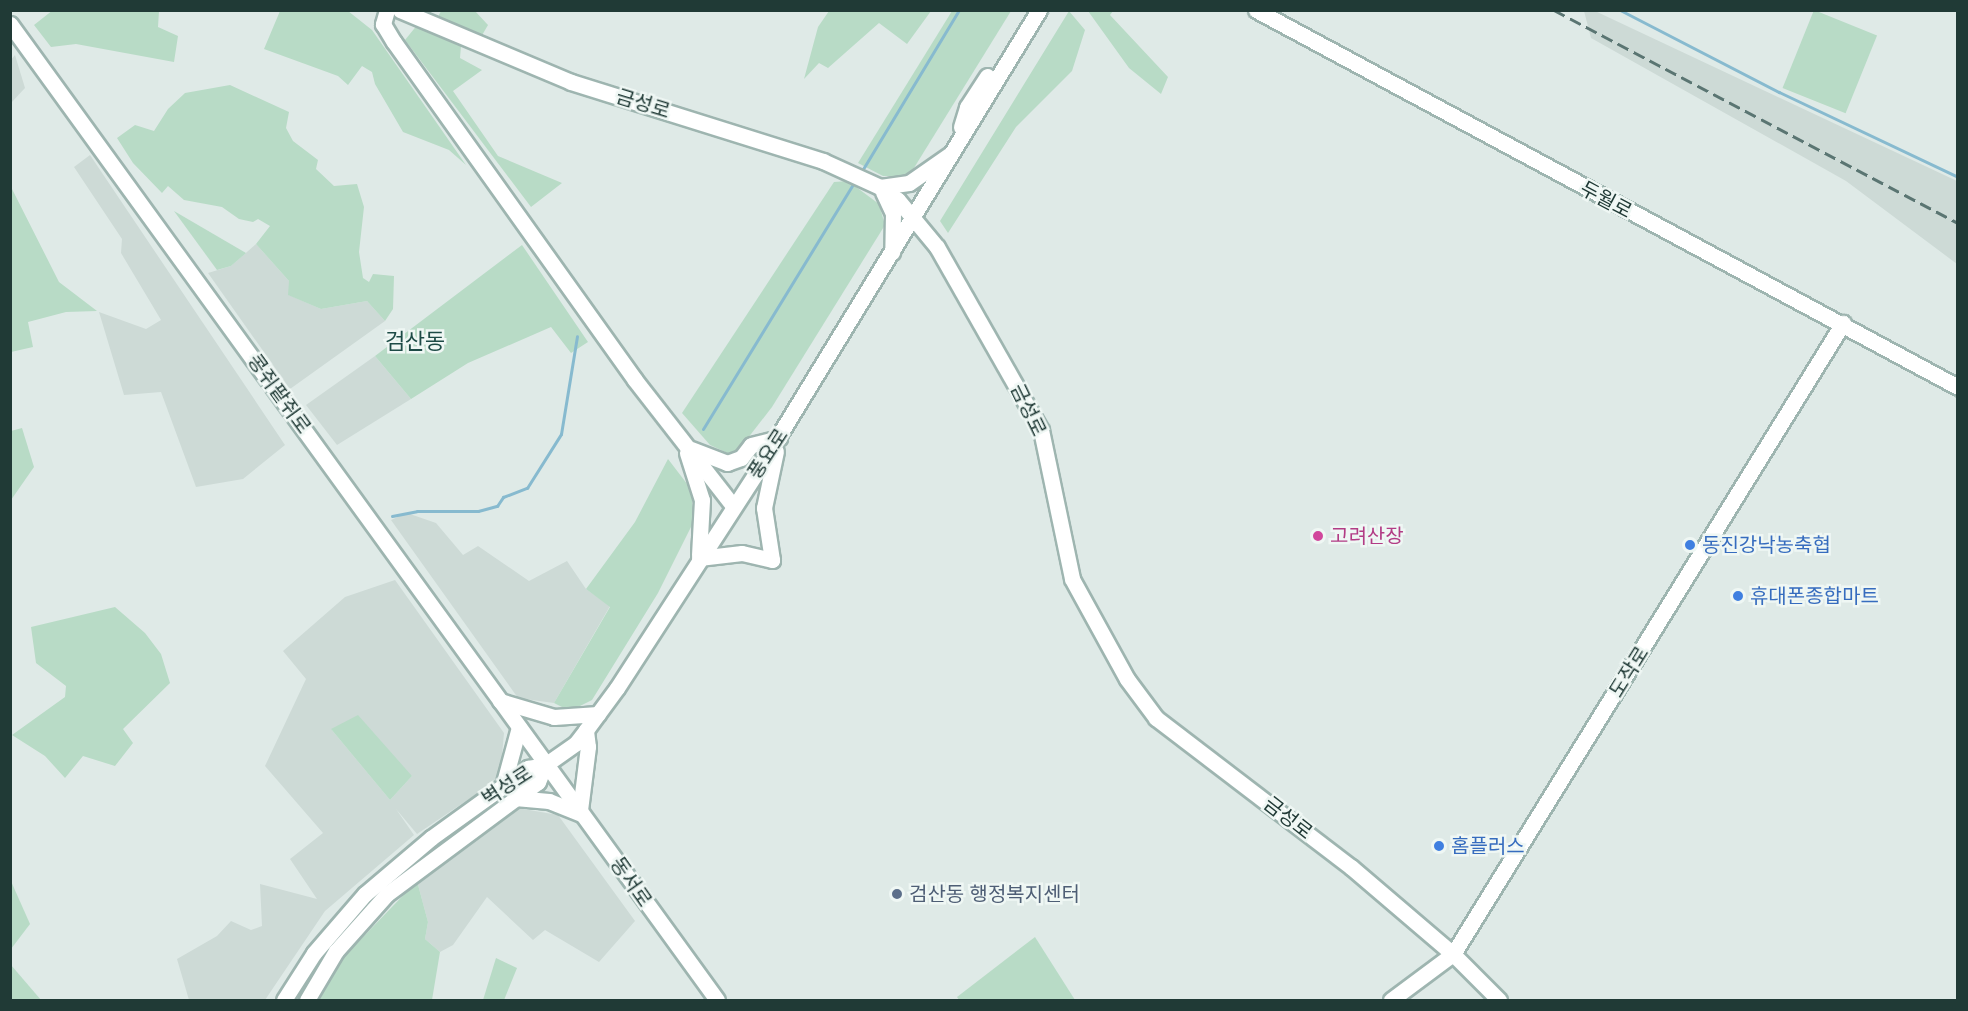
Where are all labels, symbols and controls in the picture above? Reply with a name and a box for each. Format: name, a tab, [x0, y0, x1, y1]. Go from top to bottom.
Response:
street label: 금성로	[613, 84, 673, 124]
street label: 두월로	[1576, 176, 1636, 224]
district label: 검산동	[385, 329, 445, 355]
street label: 콩쥐팥쥐로	[242, 350, 316, 438]
street label: 금성로	[1005, 380, 1051, 440]
street label: 풍요로	[743, 424, 793, 484]
place label: 고려산장	[1330, 524, 1404, 548]
marker: 고려산장	[1311, 529, 1325, 543]
place label: 동진강낙농축협	[1702, 533, 1831, 557]
marker: 동진강낙농축협	[1683, 538, 1697, 552]
place label: 휴대폰종합마트	[1750, 584, 1879, 608]
marker: 휴대폰종합마트	[1731, 589, 1745, 603]
street label: 도작로	[1604, 642, 1654, 702]
street label: 벽성로	[477, 761, 537, 811]
street label: 금성로	[1259, 792, 1317, 844]
place label: 홈플러스	[1451, 834, 1525, 858]
marker: 홈플러스	[1432, 839, 1446, 853]
street label: 동서로	[605, 853, 657, 911]
place label: 검산동 행정복지센터	[909, 882, 1080, 906]
marker: 검산동 행정복지센터	[890, 887, 904, 901]

